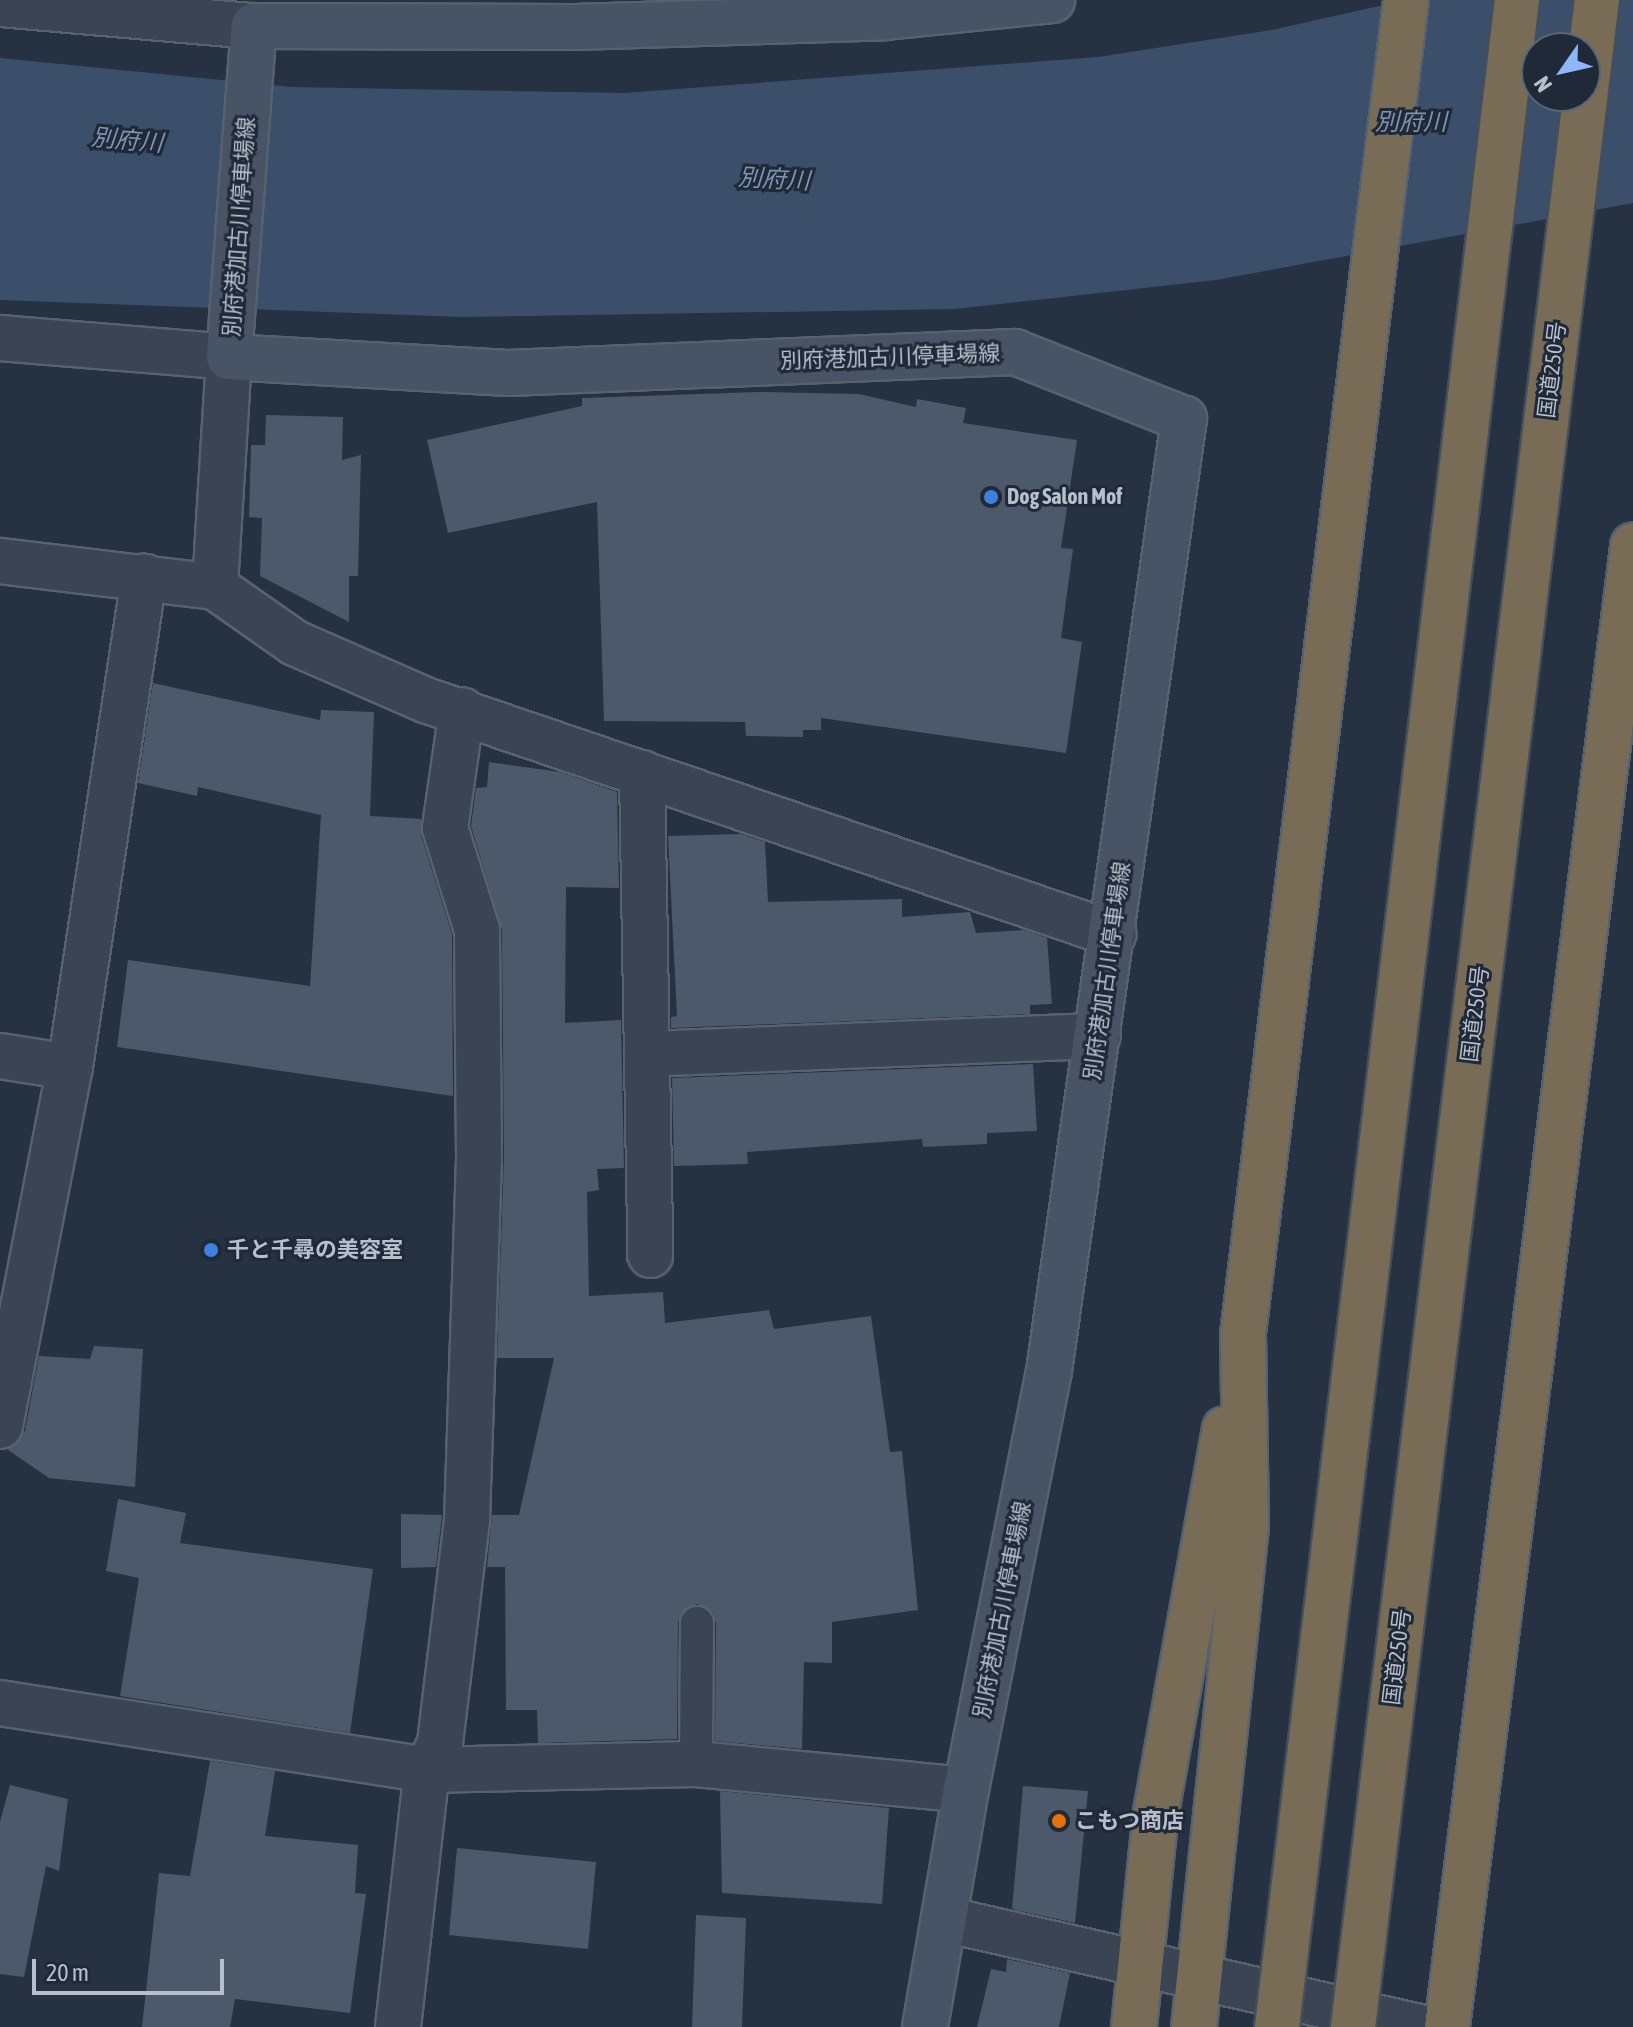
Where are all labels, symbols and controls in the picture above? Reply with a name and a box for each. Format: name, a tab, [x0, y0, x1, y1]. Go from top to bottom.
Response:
north arrow	[1521, 32, 1601, 112]
text: N	[1528, 72, 1557, 97]
water label: 別府川	[1375, 108, 1447, 136]
street label: 別府港加古川停車場線	[218, 116, 260, 338]
water label: 別府川	[90, 123, 164, 157]
water label: 別府川	[737, 163, 811, 195]
street label: 国道250号	[1533, 320, 1571, 420]
street label: 別府港加古川停車場線	[780, 340, 1000, 374]
place label: Dog Salon Mof	[1007, 484, 1122, 510]
marker: Dog Salon Mof	[982, 488, 1000, 506]
street label: 別府港加古川停車場線	[1079, 860, 1135, 1082]
street label: 国道250号	[1456, 964, 1494, 1064]
place label: 千と千尋の美容室	[227, 1237, 403, 1263]
marker: 千と千尋の美容室	[202, 1241, 220, 1259]
street label: 別府港加古川停車場線	[968, 1500, 1036, 1720]
street label: 国道250号	[1378, 1607, 1416, 1707]
place label: こもつ商店	[1075, 1808, 1185, 1834]
marker: こもつ商店	[1050, 1812, 1068, 1830]
scale bar	[36, 1943, 228, 1993]
text: 20 m	[46, 1959, 89, 1986]

